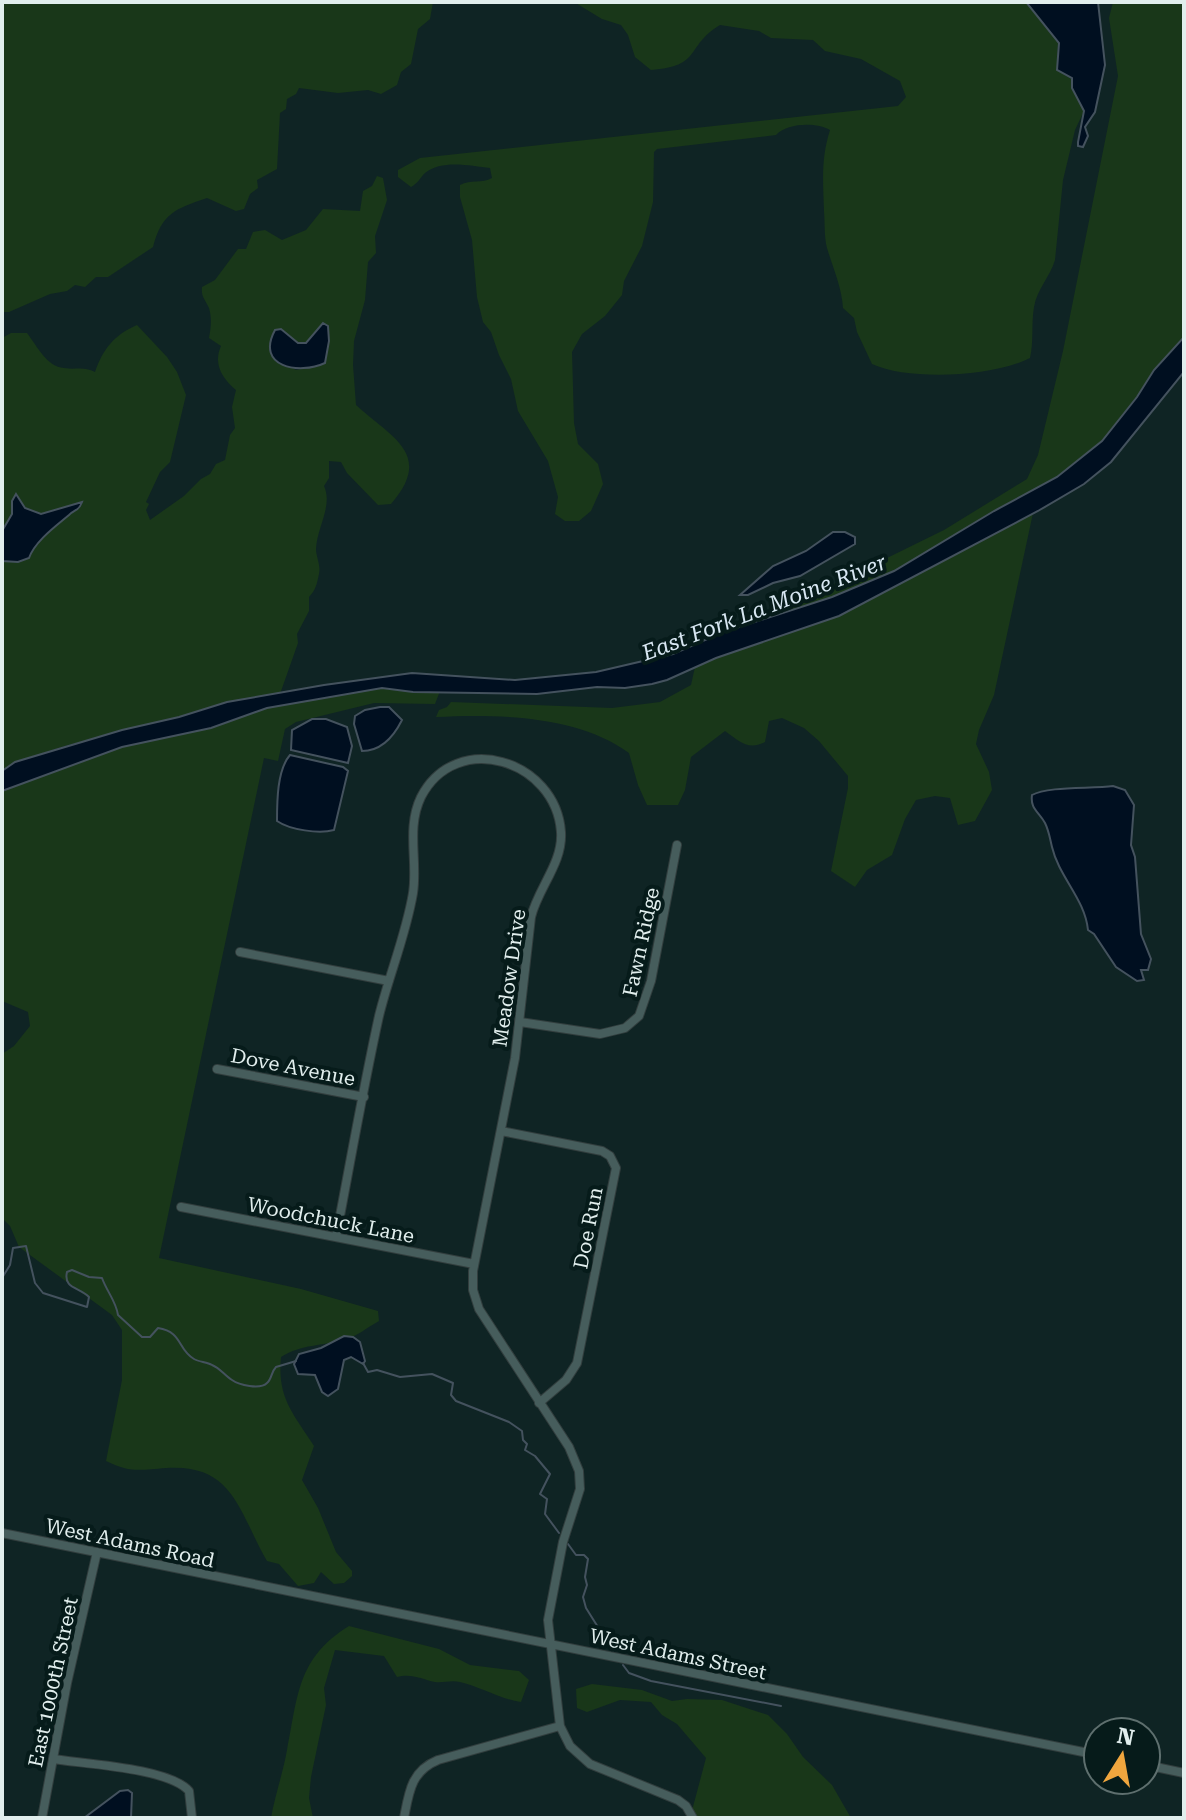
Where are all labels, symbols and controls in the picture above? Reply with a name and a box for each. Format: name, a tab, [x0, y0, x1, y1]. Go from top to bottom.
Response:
water label: East Fork La Moine River	[638, 549, 890, 666]
street label: Fawn Ridge	[618, 885, 664, 999]
street label: Meadow Drive	[487, 908, 531, 1048]
street label: Dove Avenue	[229, 1043, 357, 1091]
street label: Doe Run	[568, 1185, 608, 1271]
street label: Woodchuck Lane	[246, 1192, 416, 1248]
street label: West Adams Road	[43, 1513, 217, 1573]
street label: East 1000th Street	[23, 1594, 83, 1769]
street label: West Adams Street	[587, 1624, 769, 1685]
north arrow	[1082, 1716, 1162, 1796]
text: N	[1115, 1723, 1136, 1751]

